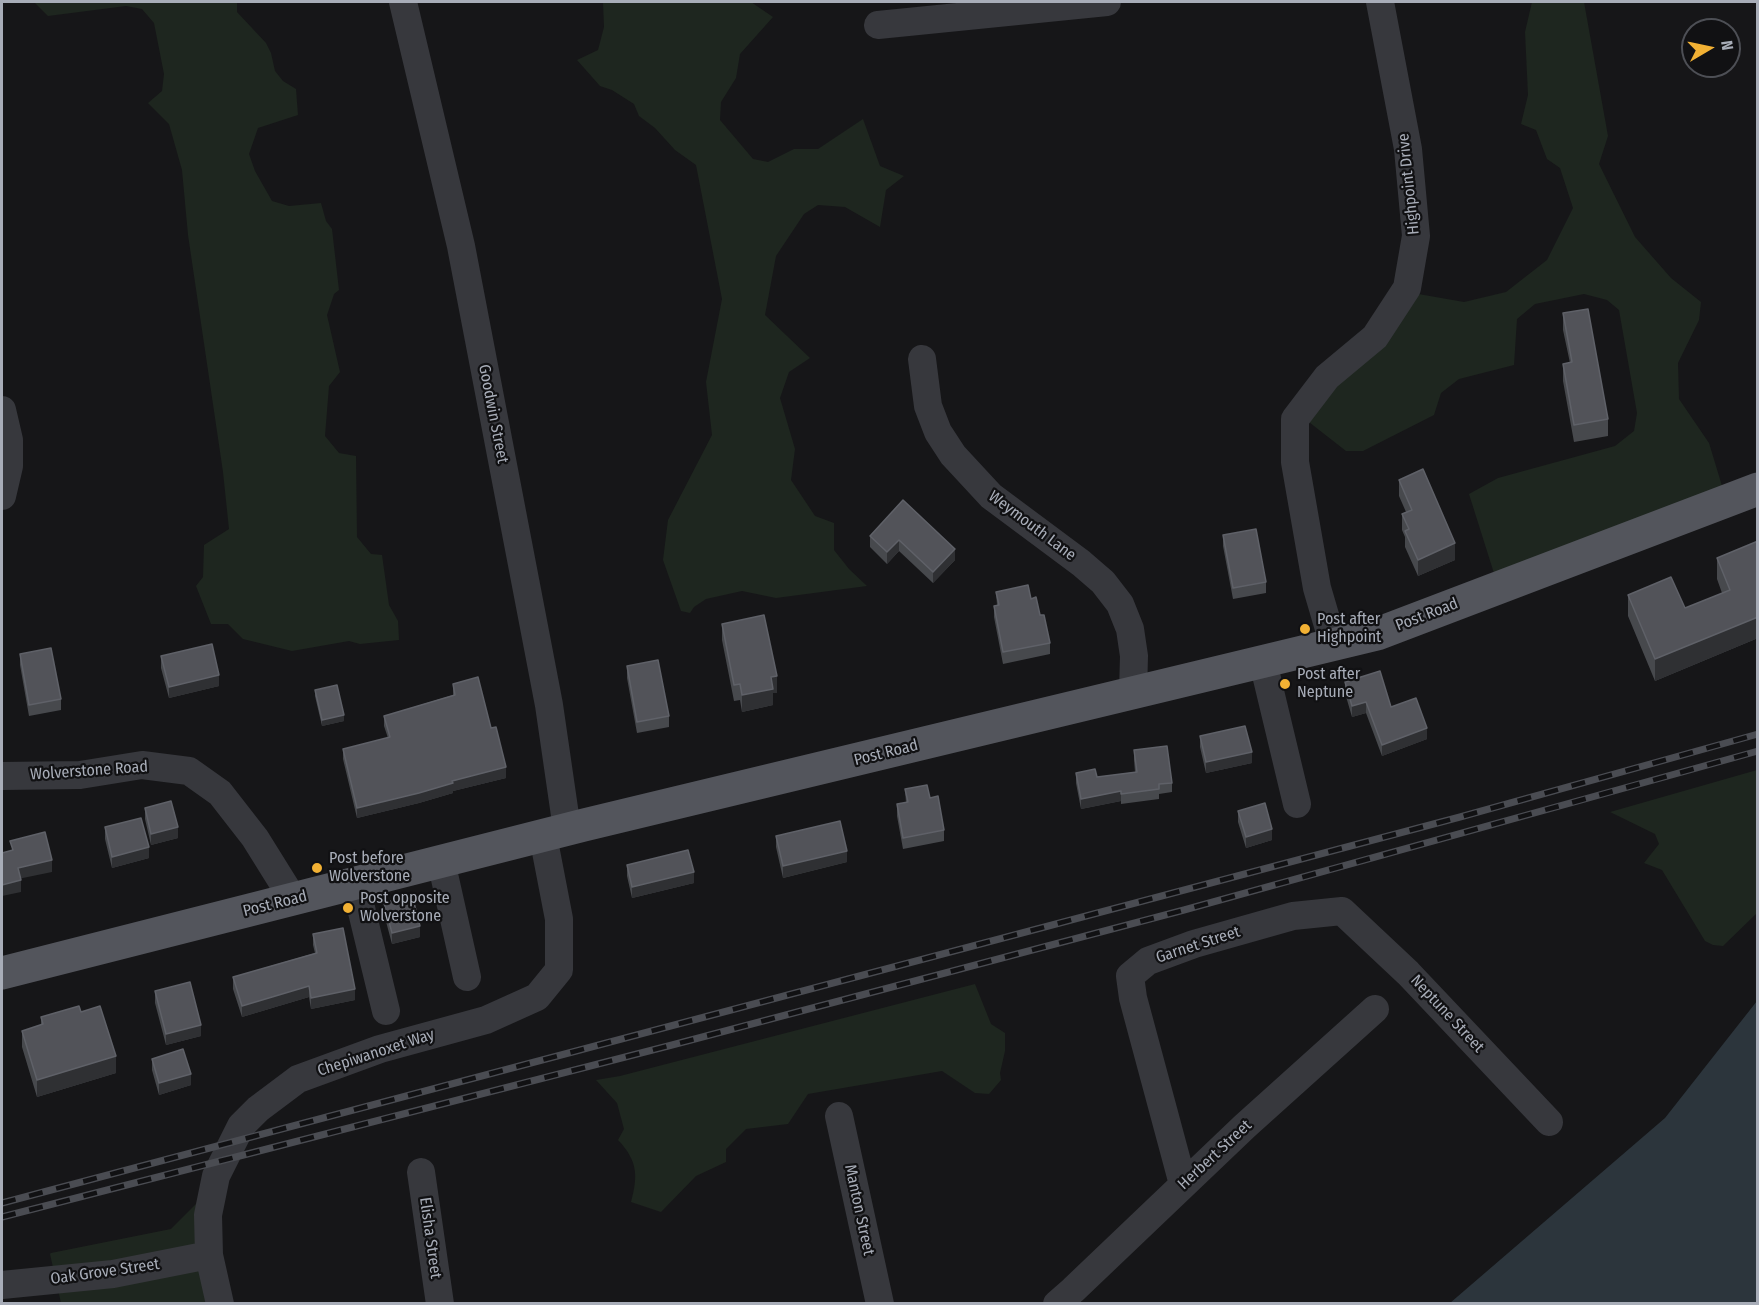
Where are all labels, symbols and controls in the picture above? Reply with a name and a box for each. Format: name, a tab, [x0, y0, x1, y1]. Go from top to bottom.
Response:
north arrow	[1681, 18, 1741, 78]
text: N	[1717, 39, 1737, 52]
street label: Highpoint Drive	[1394, 132, 1424, 236]
street label: Goodwin Street	[474, 363, 512, 465]
street label: Weymouth Lane	[985, 487, 1079, 565]
street label: Post Road	[1393, 594, 1461, 636]
place label: Post after Highpoint	[1317, 610, 1381, 648]
marker: Post after Highpoint	[1298, 622, 1312, 636]
place label: Post after Neptune	[1297, 665, 1360, 703]
marker: Post after Neptune	[1278, 677, 1292, 691]
street label: Post Road	[852, 736, 920, 770]
street label: Wolverstone Road	[29, 757, 149, 785]
place label: Post before Wolverstone	[329, 849, 410, 887]
marker: Post before Wolverstone	[310, 861, 324, 875]
street label: Post Road	[241, 887, 309, 921]
place label: Post opposite Wolverstone	[360, 889, 450, 927]
marker: Post opposite Wolverstone	[341, 901, 355, 915]
street label: Garnet Street	[1154, 922, 1242, 968]
street label: Neptune Street	[1406, 971, 1488, 1057]
street label: Chepiwanoxet Way	[315, 1025, 437, 1081]
street label: Herbert Street	[1174, 1116, 1256, 1194]
street label: Manton Street	[840, 1163, 878, 1257]
street label: Elisha Street	[415, 1196, 445, 1280]
street label: Oak Grove Street	[49, 1255, 161, 1289]

